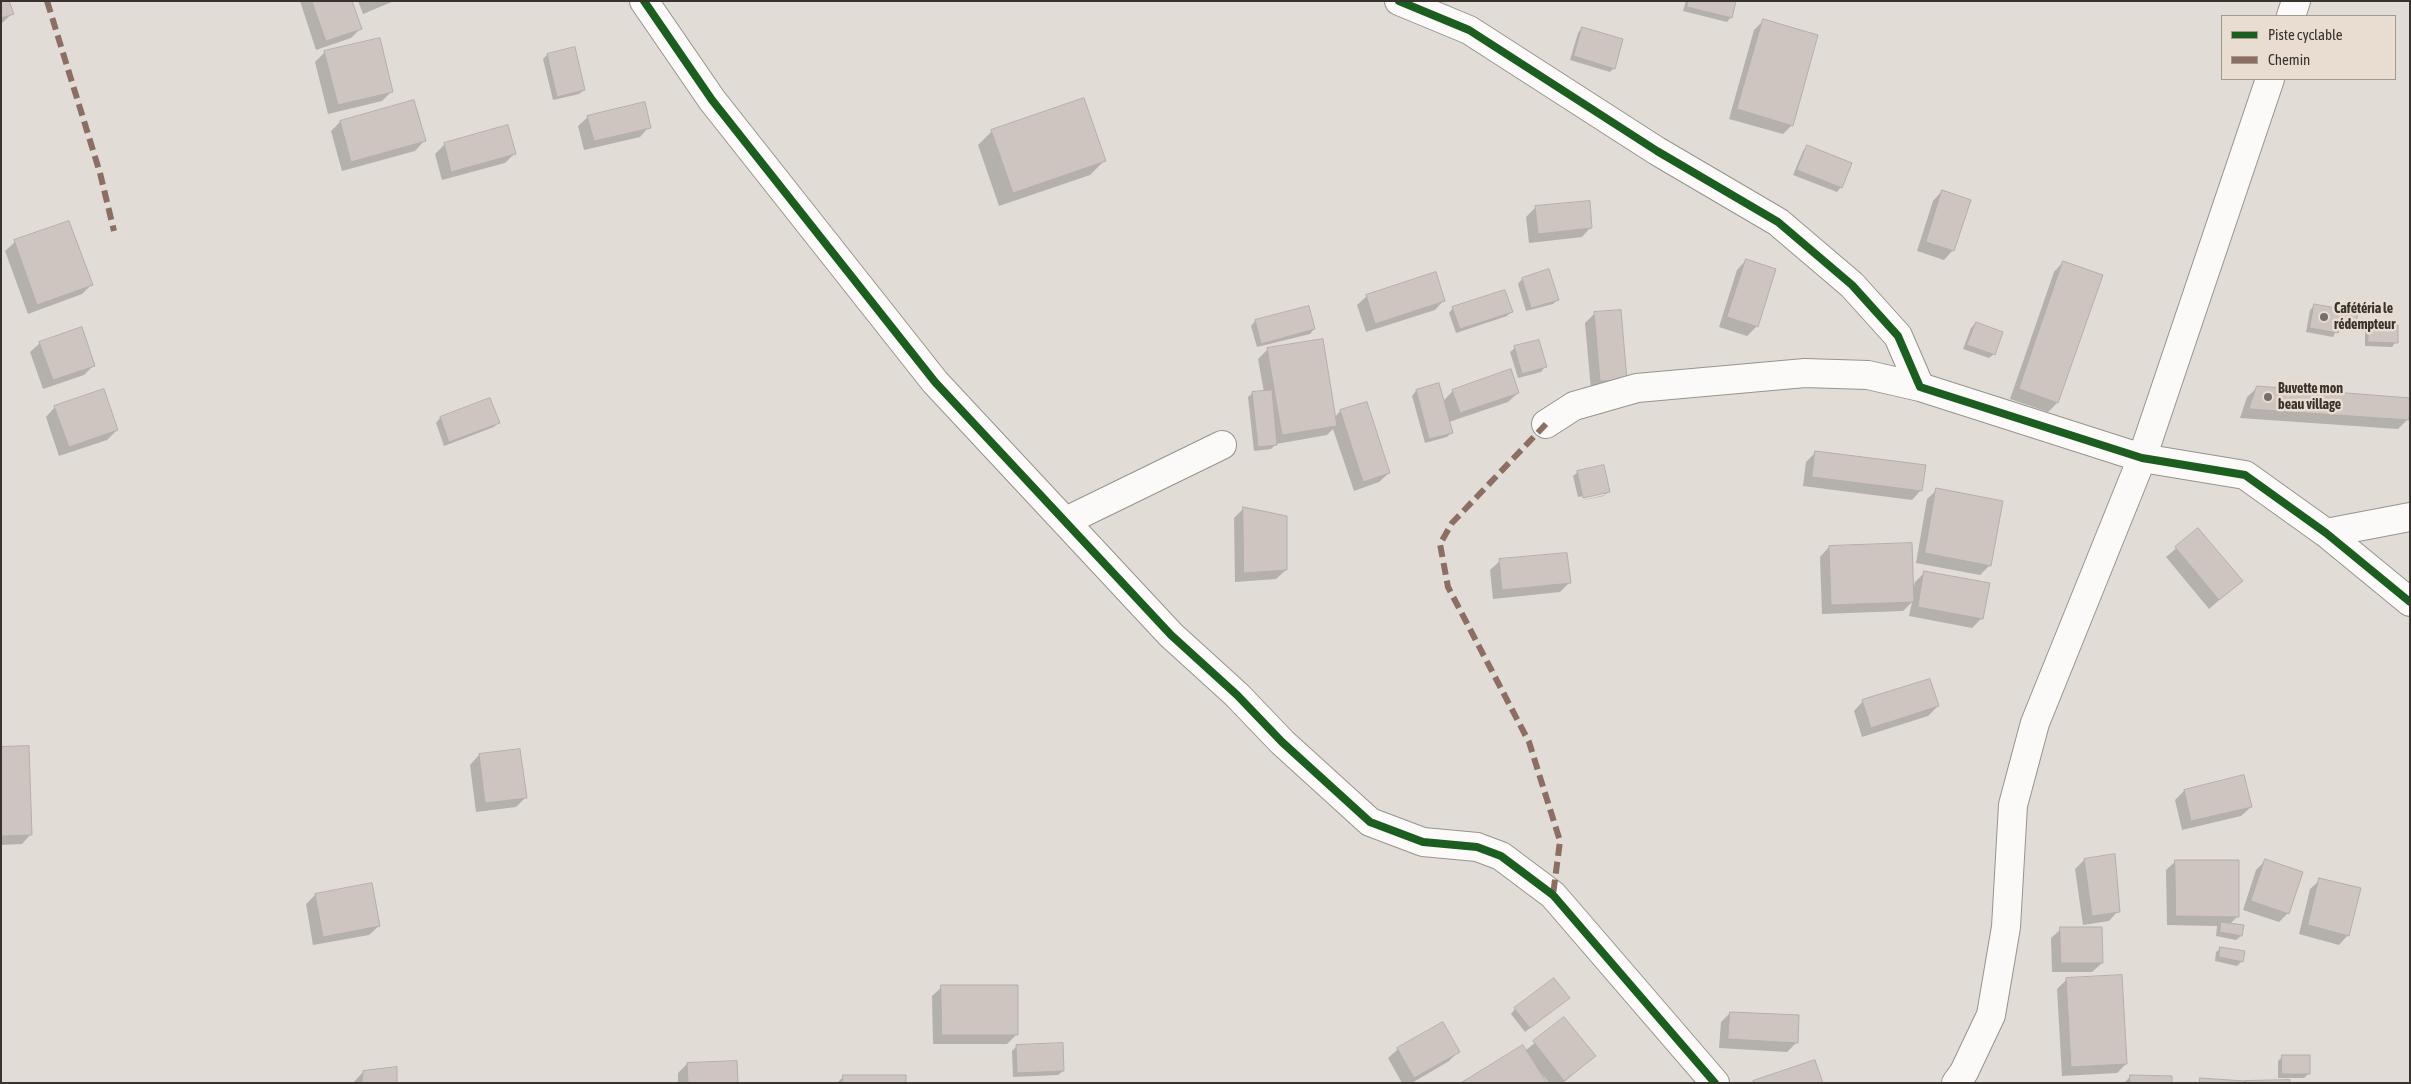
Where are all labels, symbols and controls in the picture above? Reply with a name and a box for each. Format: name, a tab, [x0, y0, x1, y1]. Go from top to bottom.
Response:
legend	[2221, 15, 2396, 80]
text: Piste cyclable	[2268, 26, 2343, 43]
text: Chemin	[2268, 51, 2310, 68]
place label: Cafétéria le rédempteur	[2334, 301, 2395, 334]
marker: Cafétéria le rédempteur	[2318, 311, 2330, 323]
place label: Buvette mon beau village	[2278, 381, 2343, 414]
marker: Buvette mon beau village	[2262, 391, 2274, 403]

